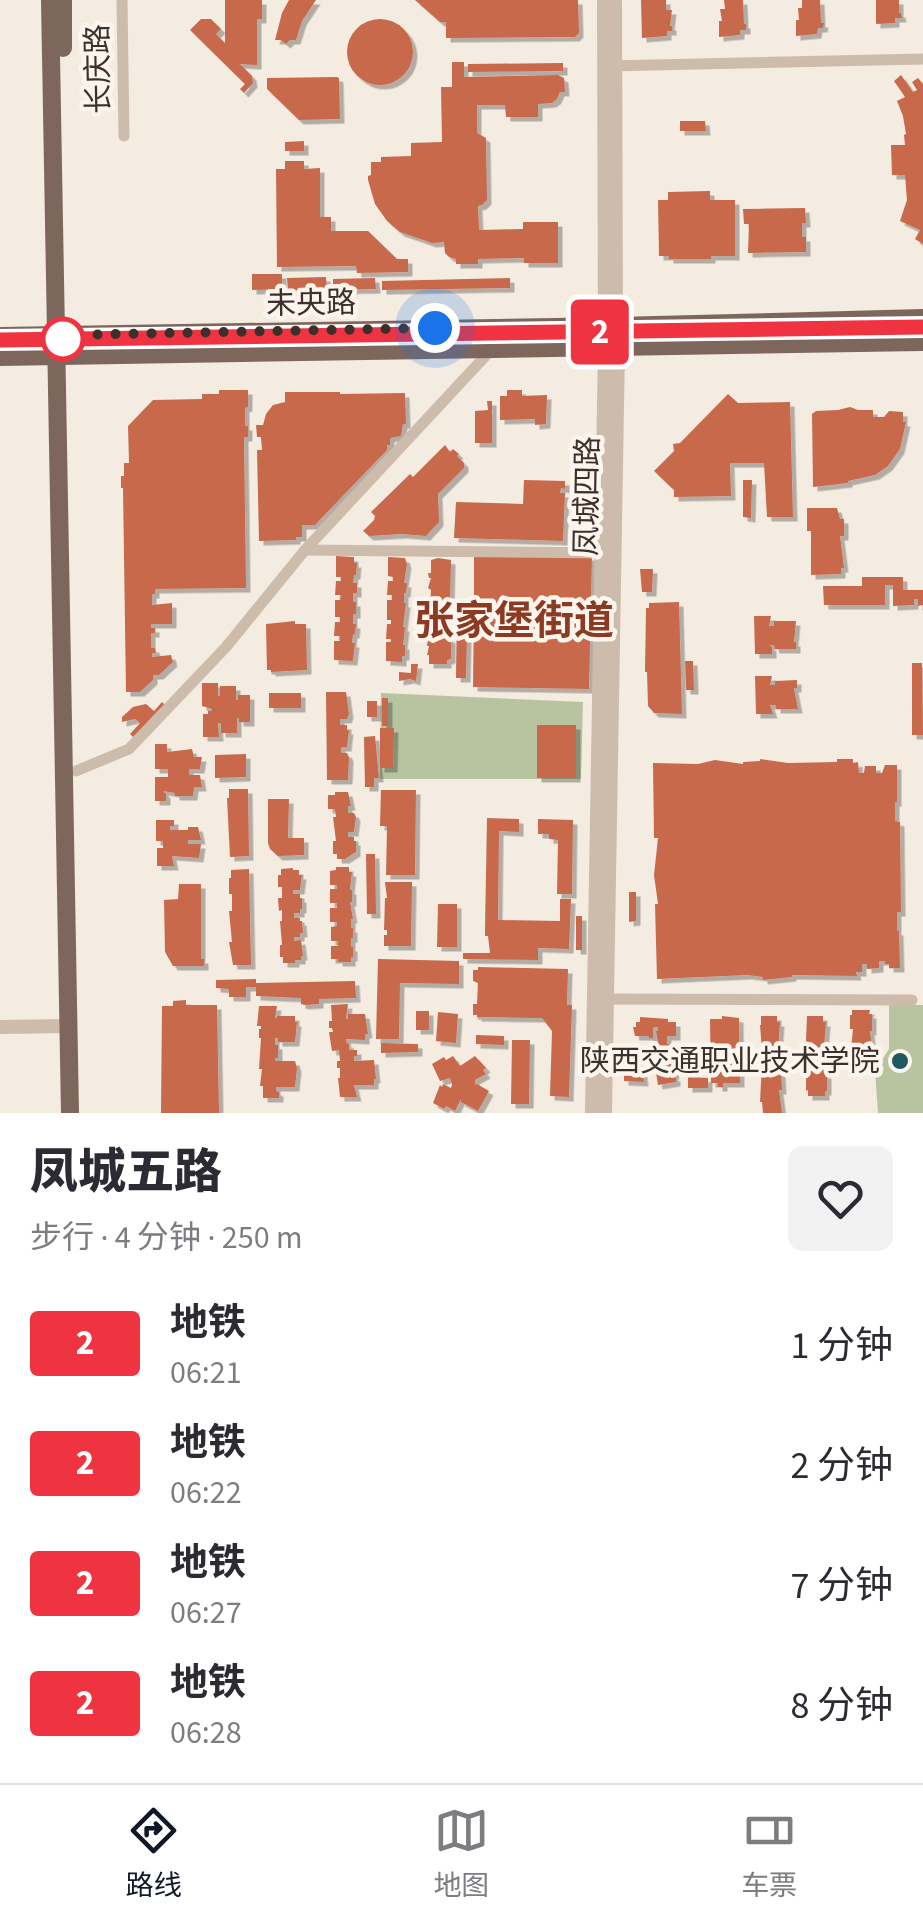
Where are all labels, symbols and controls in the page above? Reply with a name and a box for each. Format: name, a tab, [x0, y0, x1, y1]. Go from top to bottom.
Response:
street label: 长庆路	[76, 24, 121, 114]
street label: 未央路	[266, 281, 356, 326]
line badge: 2	[568, 300, 632, 364]
your location	[410, 303, 460, 353]
text: 2	[591, 307, 609, 357]
unlabelled marker	[42, 318, 84, 360]
street label: 凤城四路	[565, 436, 610, 556]
district label: 张家堡街道	[414, 593, 614, 650]
place label: 陕西交通职业技术学院	[580, 1040, 880, 1083]
marker: 陕西交通职业技术学院	[889, 1050, 911, 1072]
text: 凤城五路	[30, 1139, 222, 1207]
button: heart	[788, 1146, 893, 1251]
text: 步行 · 4 分钟 · 250 m	[30, 1215, 302, 1261]
text: 地铁	[170, 1296, 246, 1350]
text: 2	[76, 1318, 94, 1368]
text: 1 分钟	[791, 1319, 893, 1373]
text: 06:21	[170, 1350, 242, 1396]
text: 地铁	[170, 1416, 246, 1470]
text: 2	[76, 1438, 94, 1488]
text: 2 分钟	[791, 1439, 893, 1493]
text: 06:22	[170, 1470, 242, 1516]
text: 地铁	[170, 1536, 246, 1590]
text: 2	[76, 1558, 94, 1608]
text: 7 分钟	[791, 1559, 893, 1613]
text: 06:27	[170, 1590, 242, 1636]
text: 地铁	[170, 1656, 246, 1710]
text: 2	[76, 1678, 94, 1728]
text: 8 分钟	[791, 1679, 893, 1733]
text: 06:28	[170, 1710, 242, 1756]
tab: 路线	[126, 1803, 182, 1906]
tab: 地图	[433, 1803, 489, 1906]
tab: 车票	[741, 1803, 797, 1906]

